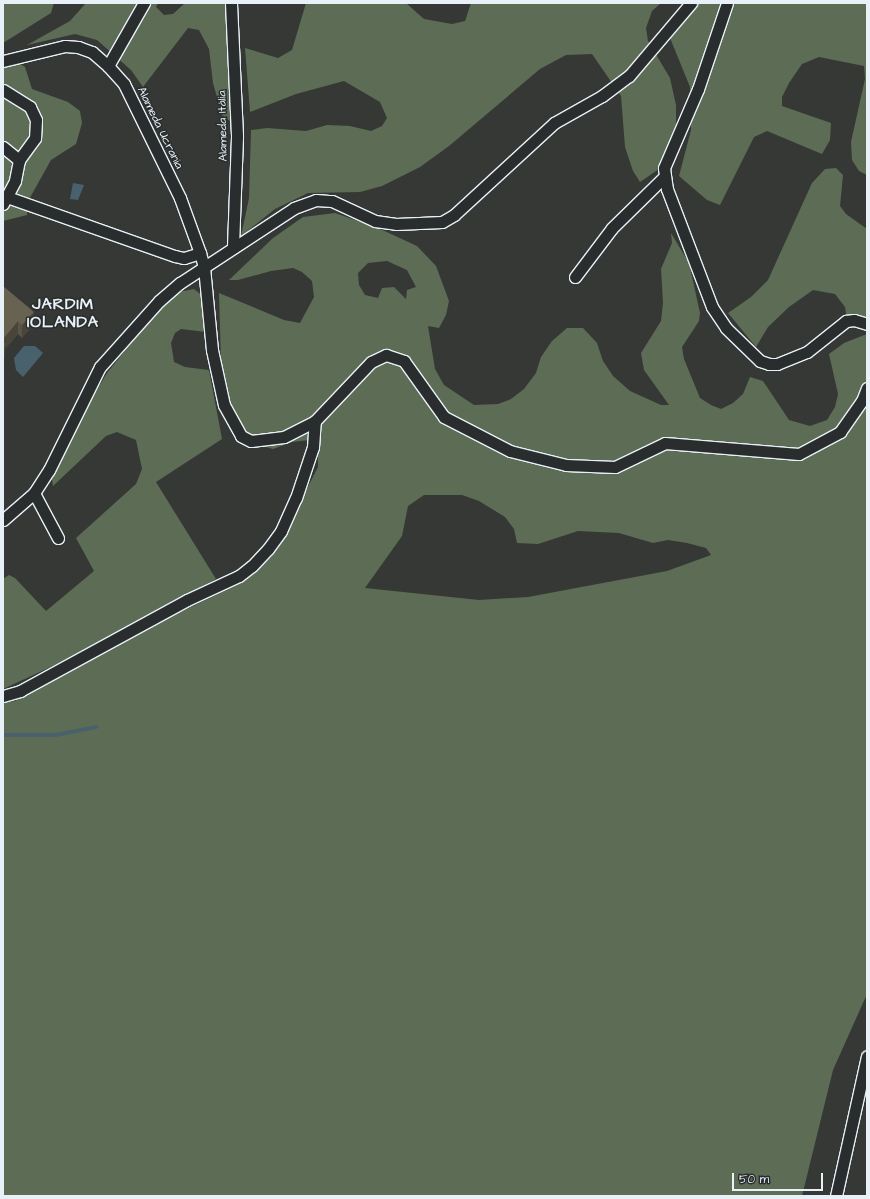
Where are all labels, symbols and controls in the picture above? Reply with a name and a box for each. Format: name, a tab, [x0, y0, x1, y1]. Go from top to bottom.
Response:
street label: Alameda Ucrania	[134, 85, 186, 171]
street label: Alameda Itália	[215, 90, 231, 162]
district label: JARDIM IOLANDA	[27, 294, 99, 332]
scale bar	[734, 1165, 825, 1191]
text: 50 m	[739, 1171, 769, 1188]

